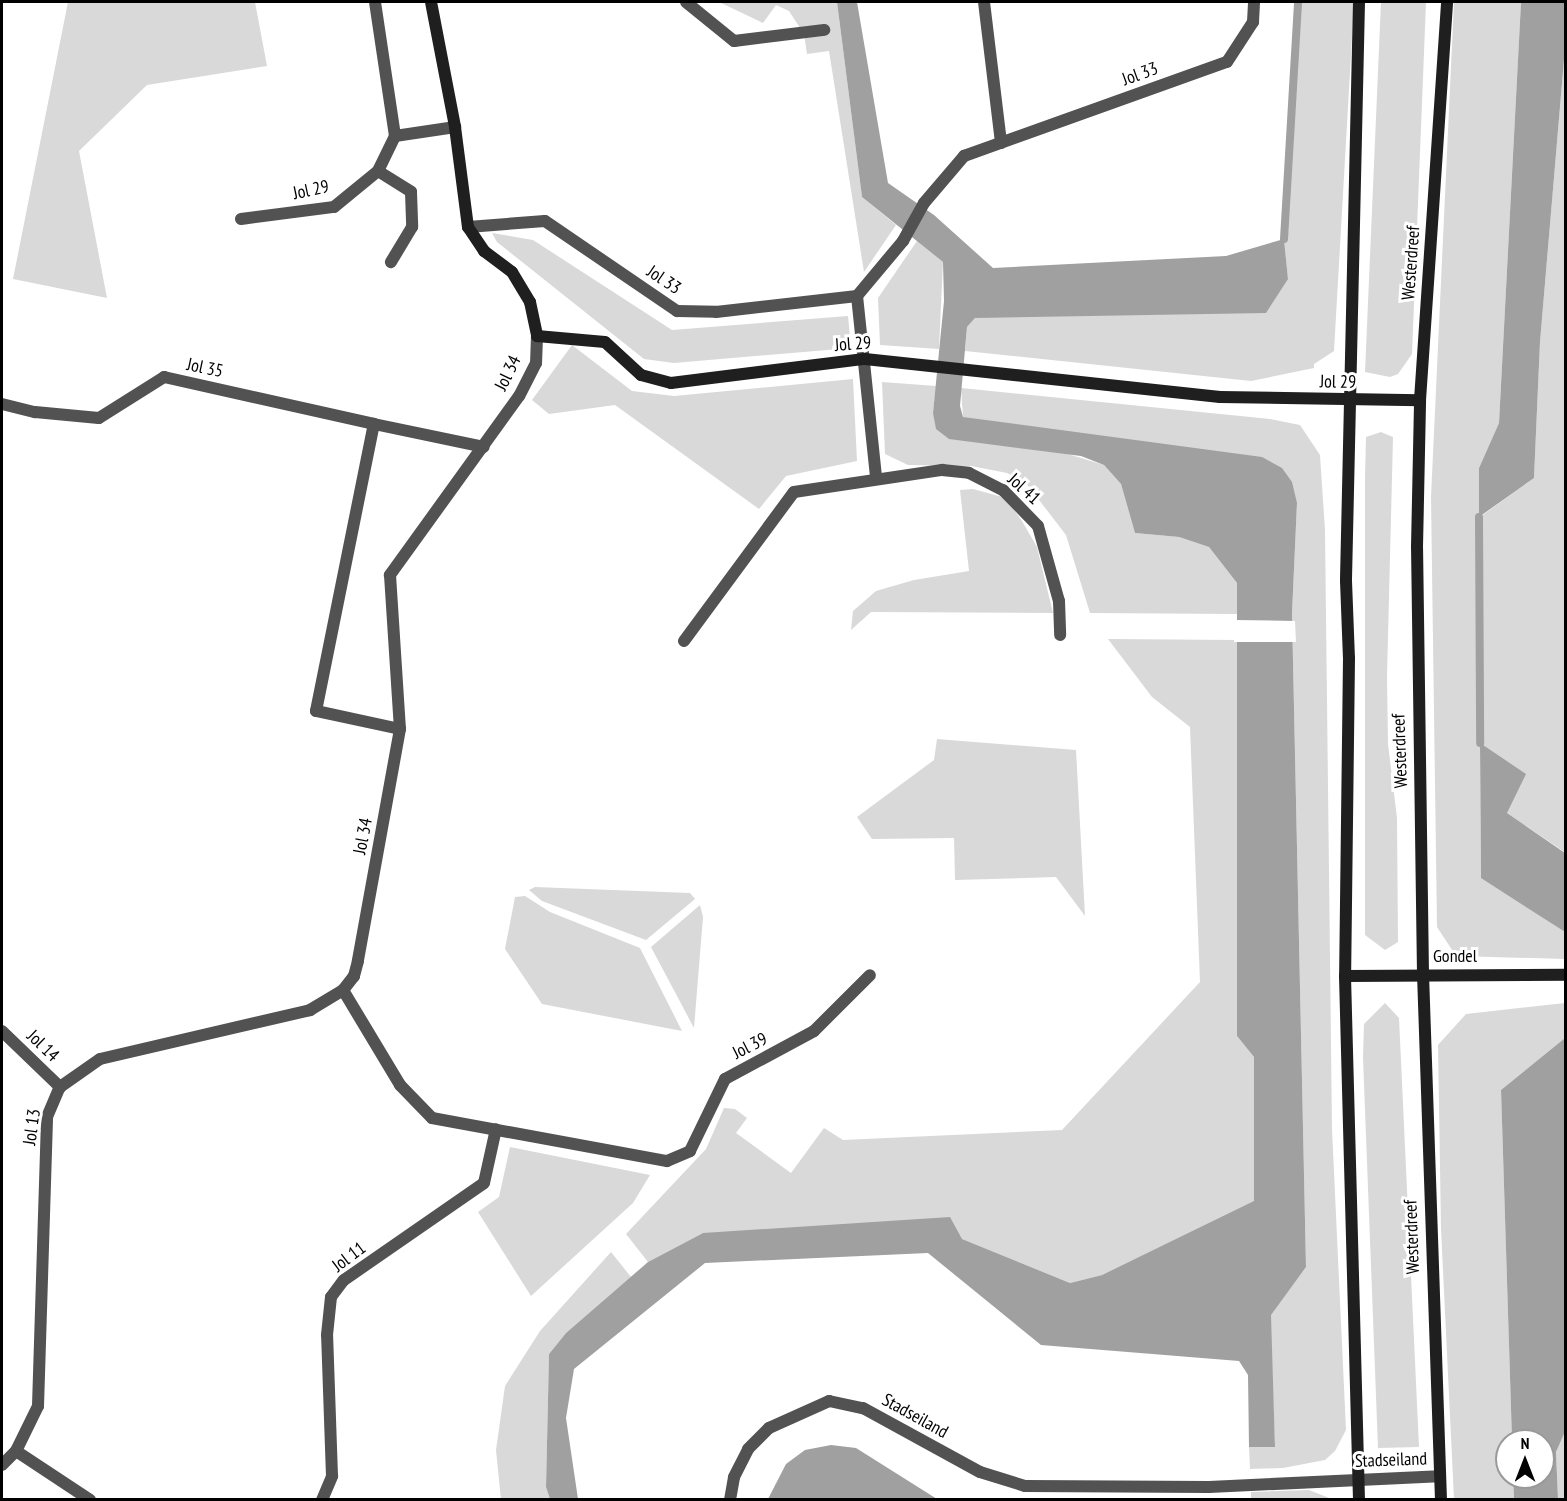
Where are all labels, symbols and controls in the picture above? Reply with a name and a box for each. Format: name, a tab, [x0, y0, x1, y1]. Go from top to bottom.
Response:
street label: Jol 33	[1119, 58, 1161, 90]
street label: Jol 29	[291, 176, 331, 204]
street label: Westerdreef	[1398, 225, 1424, 301]
street label: Jol 33	[643, 261, 685, 299]
street label: Jol 29	[834, 332, 872, 356]
street label: Jol 34	[490, 352, 526, 394]
street label: Jol 35	[185, 354, 225, 382]
street label: Jol 29	[1320, 371, 1356, 393]
street label: Jol 41	[1003, 469, 1045, 509]
street label: Westerdreef	[1388, 714, 1412, 788]
street label: Jol 34	[349, 816, 377, 856]
street label: Gondel	[1433, 945, 1477, 967]
street label: Jol 14	[22, 1026, 64, 1066]
street label: Jol 39	[729, 1028, 771, 1064]
street label: Jol 13	[19, 1108, 45, 1146]
street label: Westerdreef	[1400, 1200, 1424, 1274]
street label: Jol 11	[328, 1237, 370, 1277]
street label: Stadseiland	[878, 1389, 952, 1443]
north arrow	[1495, 1429, 1555, 1489]
text: N	[1521, 1433, 1529, 1453]
street label: Stadseiland	[1355, 1448, 1427, 1472]

